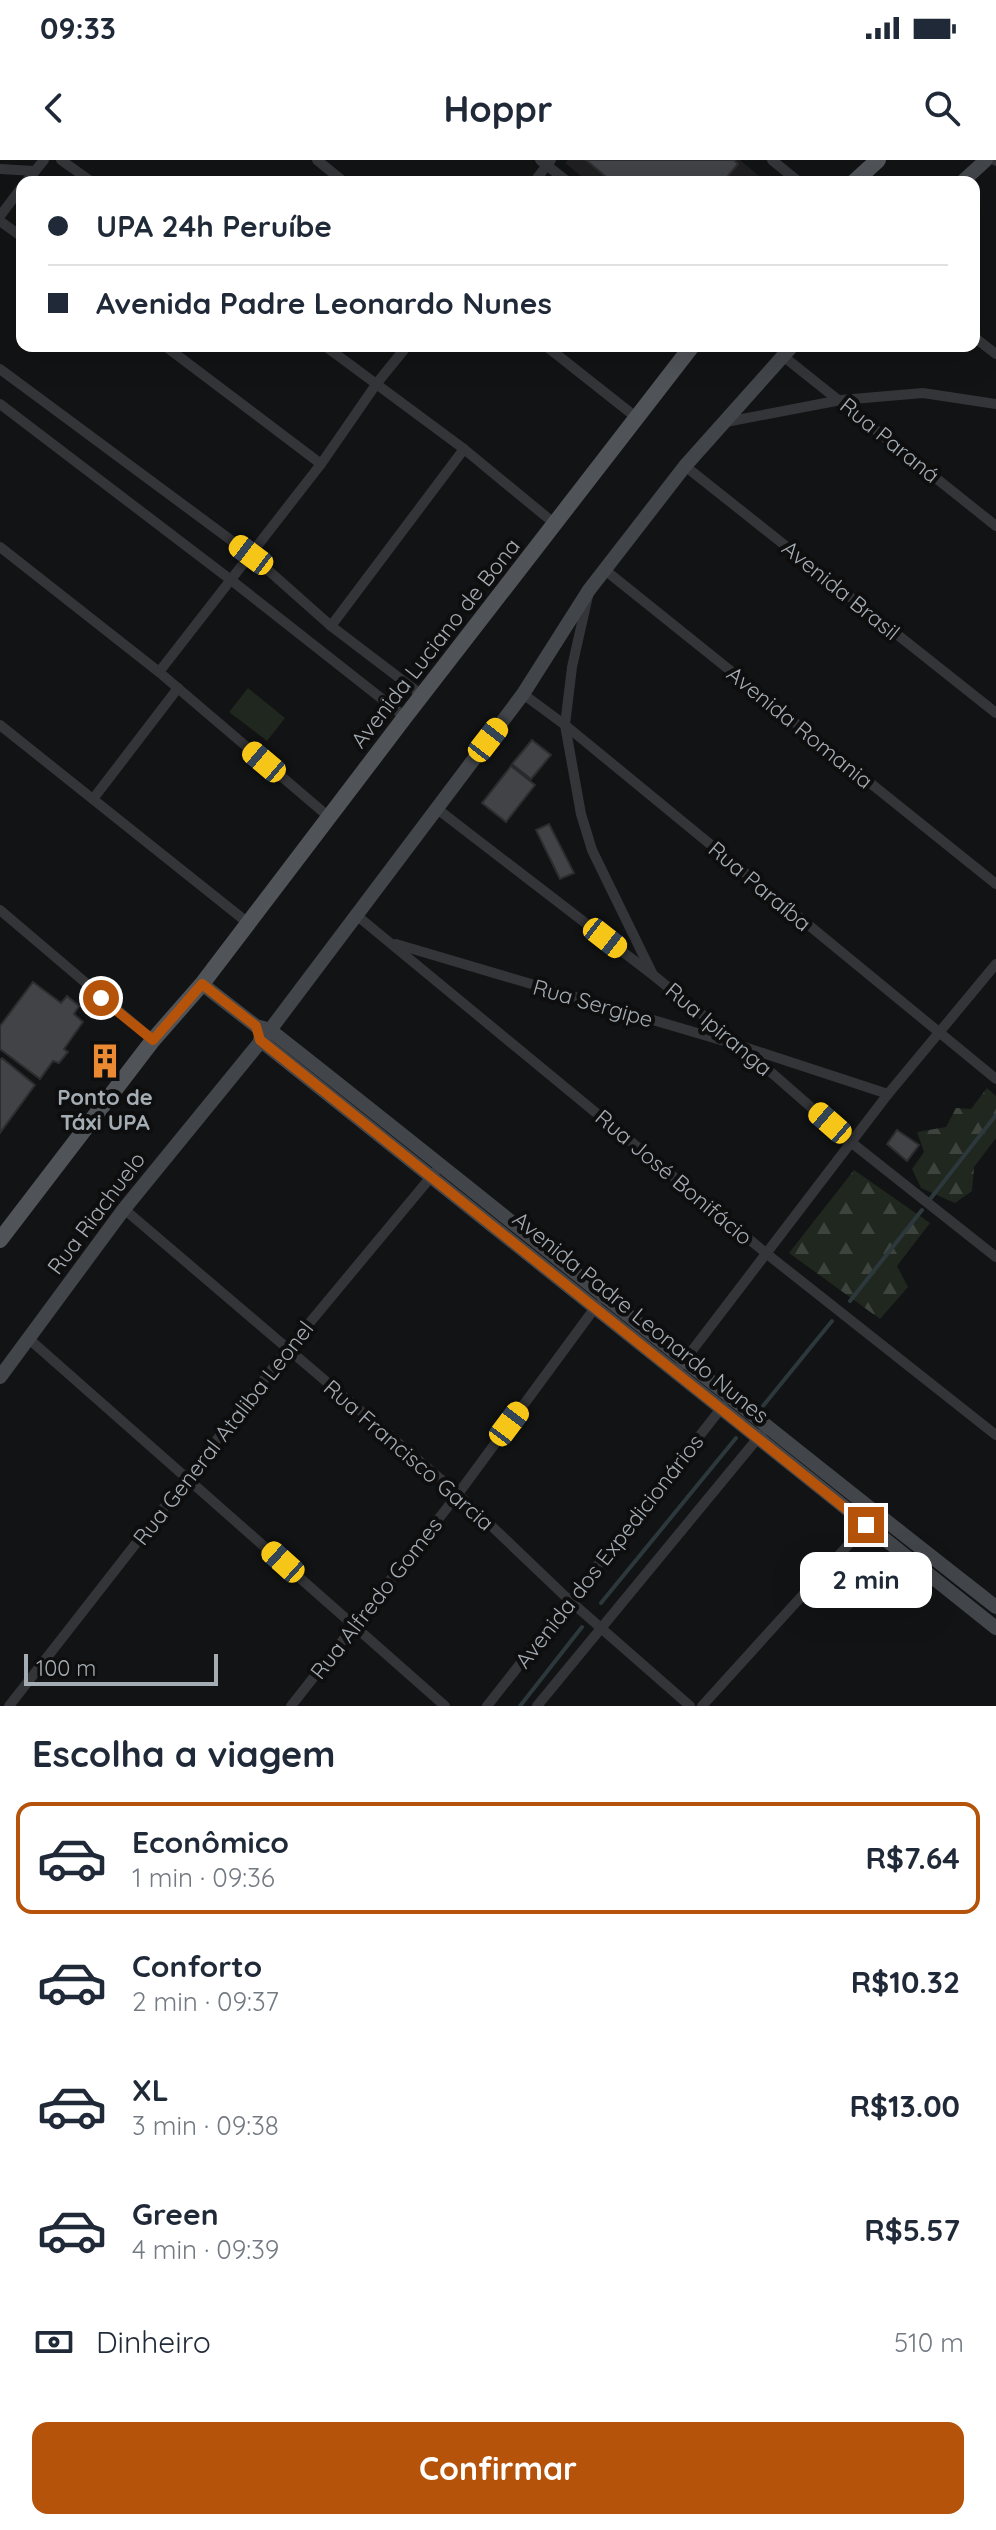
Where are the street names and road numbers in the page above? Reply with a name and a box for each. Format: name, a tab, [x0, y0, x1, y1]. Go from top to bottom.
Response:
street label: Rua Paraná	[834, 391, 946, 489]
street label: Avenida Luciano de Bona	[344, 532, 526, 754]
street label: Avenida Brasil	[776, 534, 906, 646]
street label: Avenida Romania	[721, 660, 879, 794]
street label: Rua Paraíba	[703, 835, 817, 937]
street label: Rua Sergipe	[530, 973, 656, 1033]
street label: Rua Ipiranga	[660, 976, 778, 1082]
street label: Rua José Bonifácio	[590, 1103, 758, 1251]
street label: Rua Riachuelo	[41, 1146, 151, 1280]
street label: Avenida Padre Leonardo Nunes	[507, 1205, 775, 1429]
street label: Rua General Ataliba Leonel	[127, 1315, 319, 1551]
street label: Rua Francisco Garcia	[318, 1373, 500, 1537]
street label: Avenida dos Expedicionários	[509, 1428, 709, 1674]
street label: Rua Alfredo Gomes	[304, 1511, 448, 1685]

